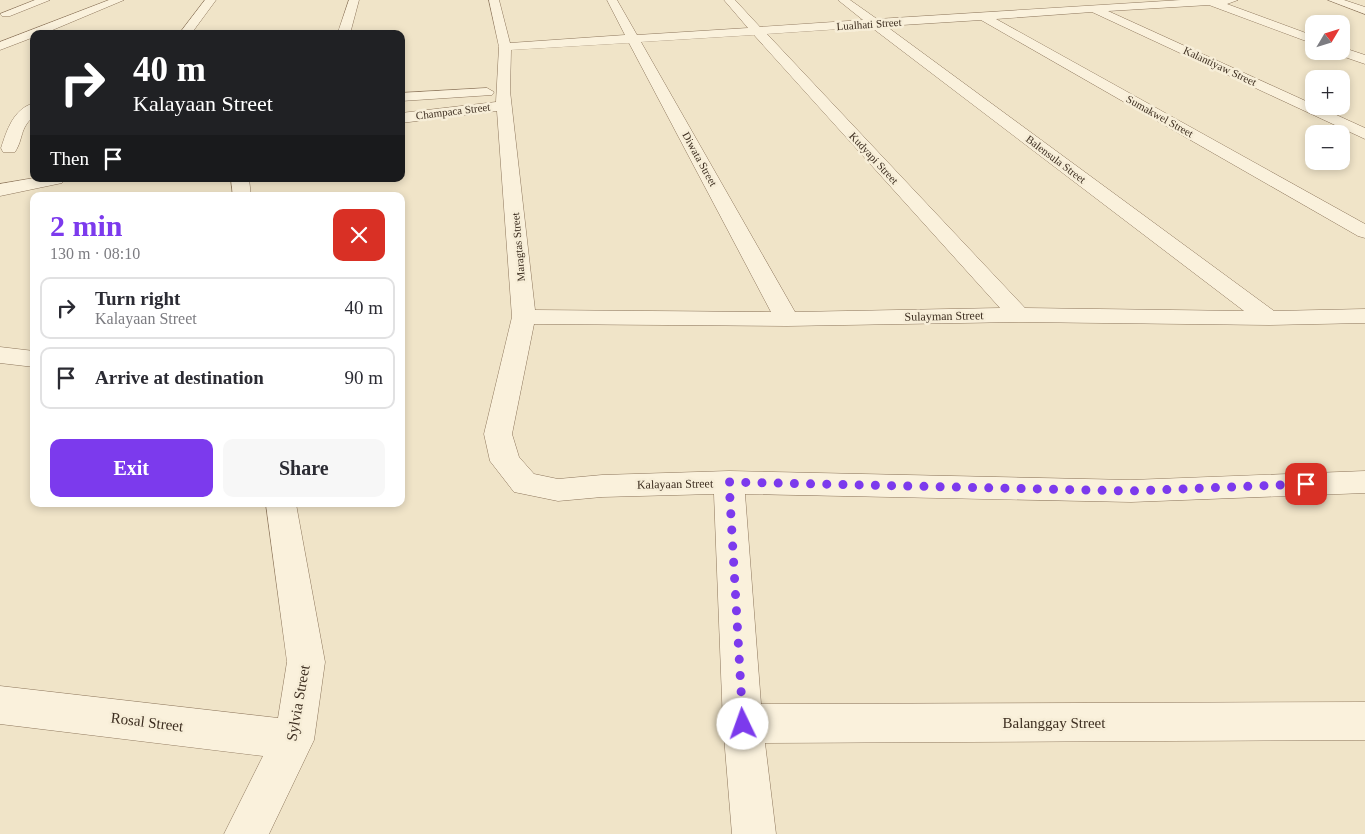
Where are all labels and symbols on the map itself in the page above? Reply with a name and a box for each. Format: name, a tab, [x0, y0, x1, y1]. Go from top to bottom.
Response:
north arrow	[1305, 15, 1350, 60]
street label: Lualhati Street	[836, 16, 902, 32]
street label: Kalantiyaw Street	[1182, 44, 1258, 88]
street label: Sumakwel Street	[1124, 93, 1196, 139]
street label: Champaca Street	[415, 100, 491, 122]
street label: Diwata Street	[680, 130, 720, 188]
street label: Kudyapi Street	[847, 130, 901, 186]
street label: Balensula Street	[1024, 133, 1088, 185]
street label: Maragtas Street	[509, 212, 527, 282]
street label: Sulayman Street	[904, 308, 984, 324]
pin	[1285, 463, 1327, 505]
street label: Kalayaan Street	[637, 476, 714, 492]
street label: Sylvia Street	[283, 663, 313, 742]
position arrow	[716, 697, 768, 749]
street label: Rosal Street	[110, 710, 185, 734]
street label: Balanggay Street	[1003, 715, 1106, 731]

